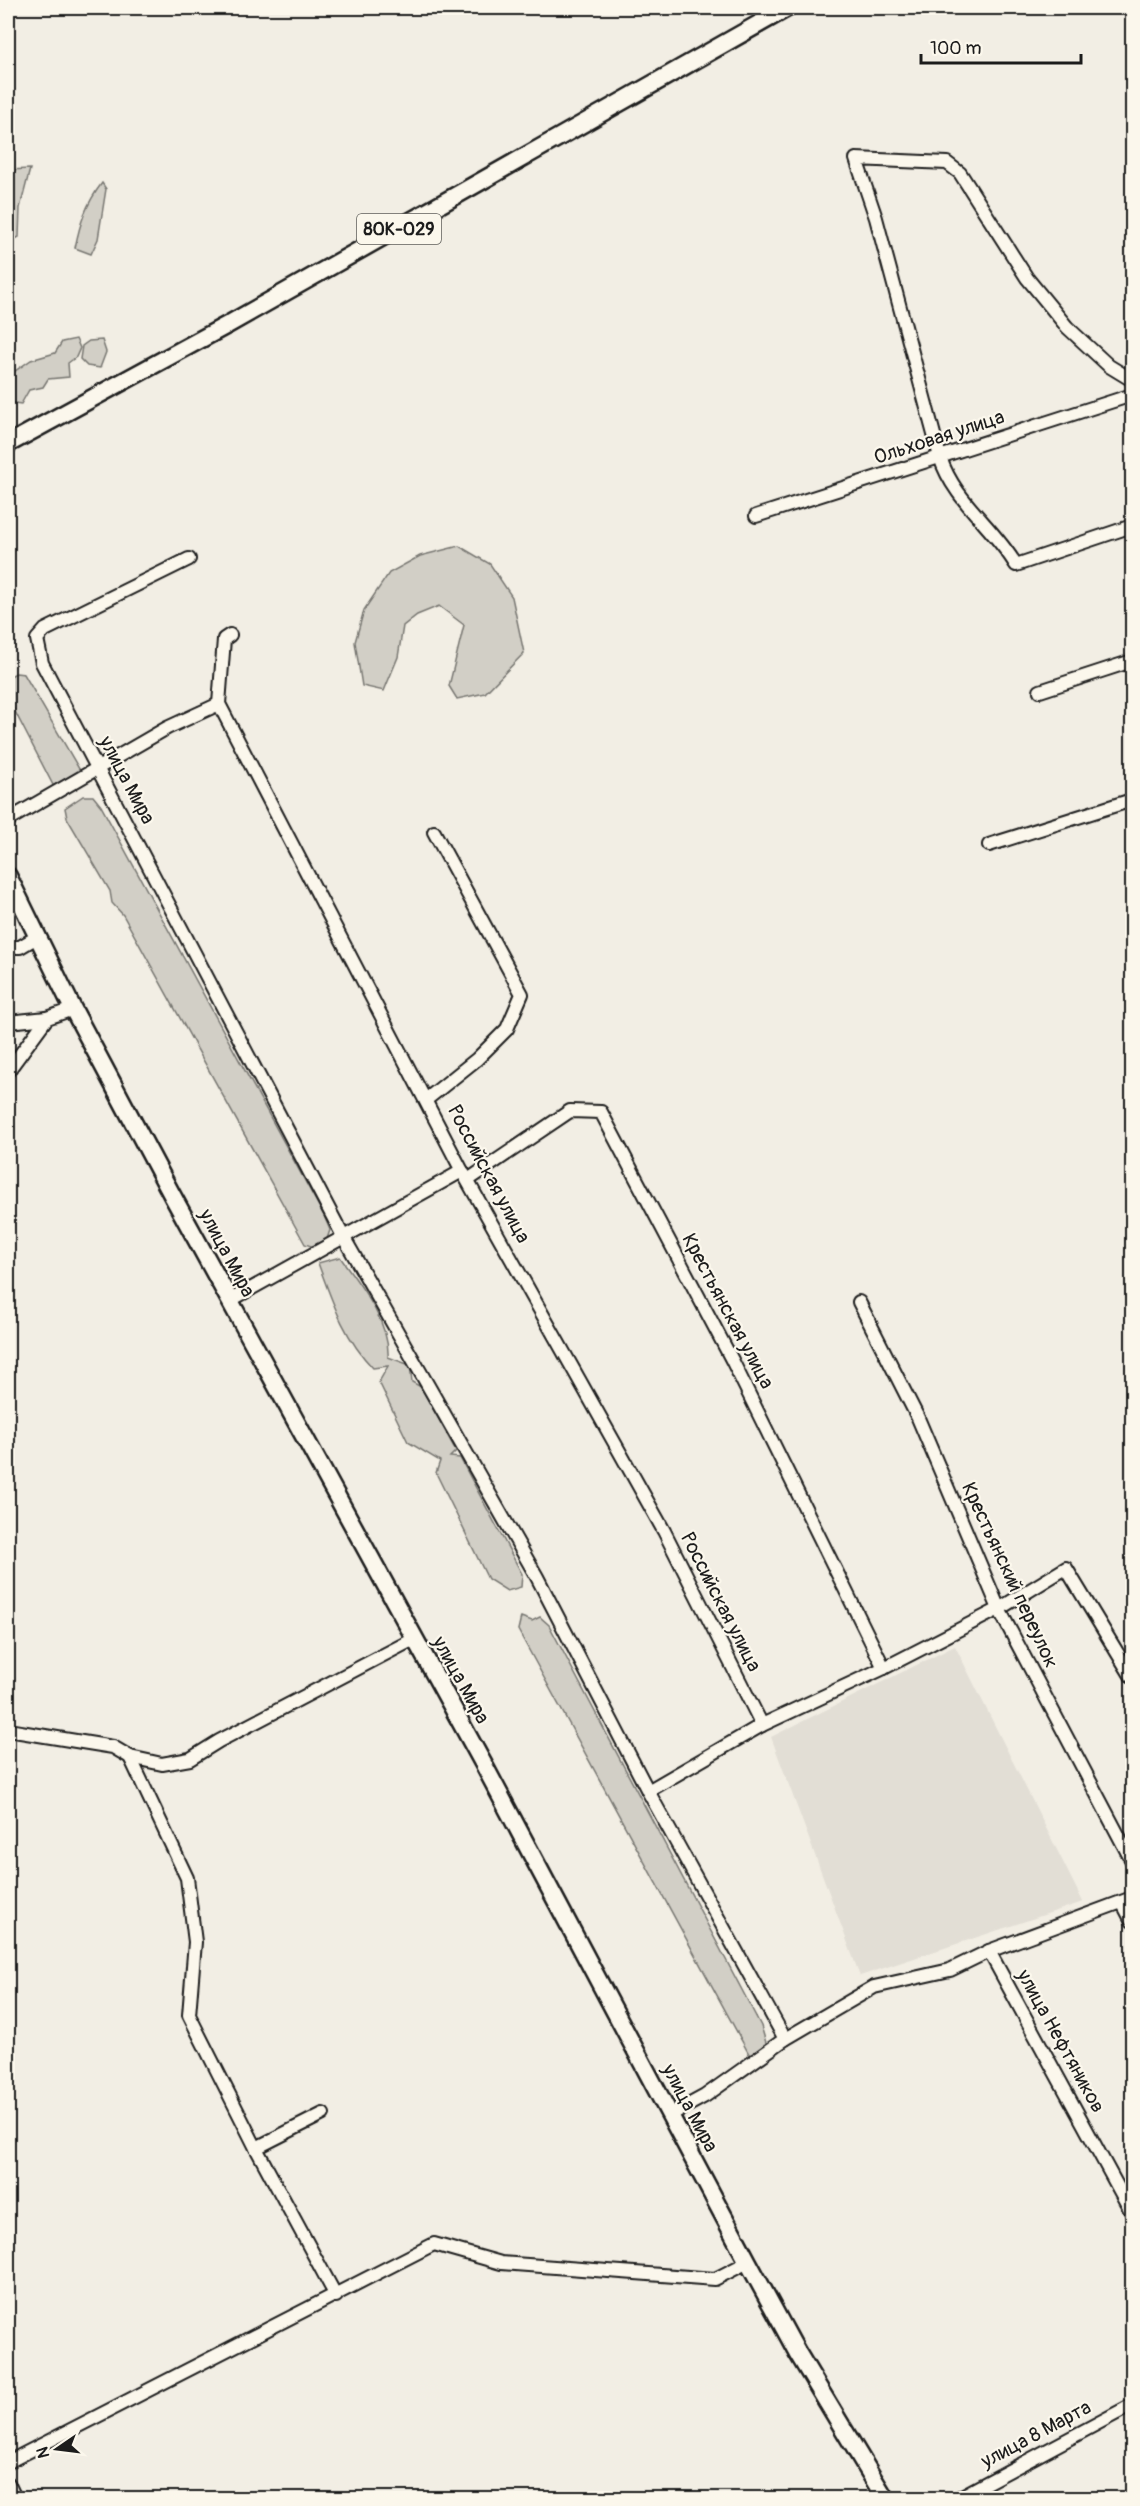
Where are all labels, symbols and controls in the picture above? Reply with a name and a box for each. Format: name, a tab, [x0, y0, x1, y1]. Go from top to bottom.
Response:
scale bar	[921, 27, 1082, 65]
text: 100 m	[930, 37, 982, 60]
road number: 80К-029	[357, 214, 441, 244]
street label: Ольховая улица	[871, 404, 1007, 470]
street label: улица Мира	[93, 731, 161, 828]
street label: Российская улица	[442, 1101, 536, 1247]
street label: улица Мира	[193, 1204, 261, 1301]
street label: Крестьянская улица	[676, 1229, 780, 1393]
street label: Крестьянский переулок	[956, 1478, 1064, 1672]
street label: Российская улица	[675, 1528, 767, 1676]
street label: улица Мира	[426, 1631, 495, 1728]
street label: улица Нефтяников	[1011, 1964, 1111, 2117]
street label: улица Мира	[656, 2059, 724, 2156]
street label: улица 8 Марта	[976, 2395, 1095, 2474]
north arrow	[27, 2419, 87, 2479]
text: N	[32, 2445, 54, 2460]

